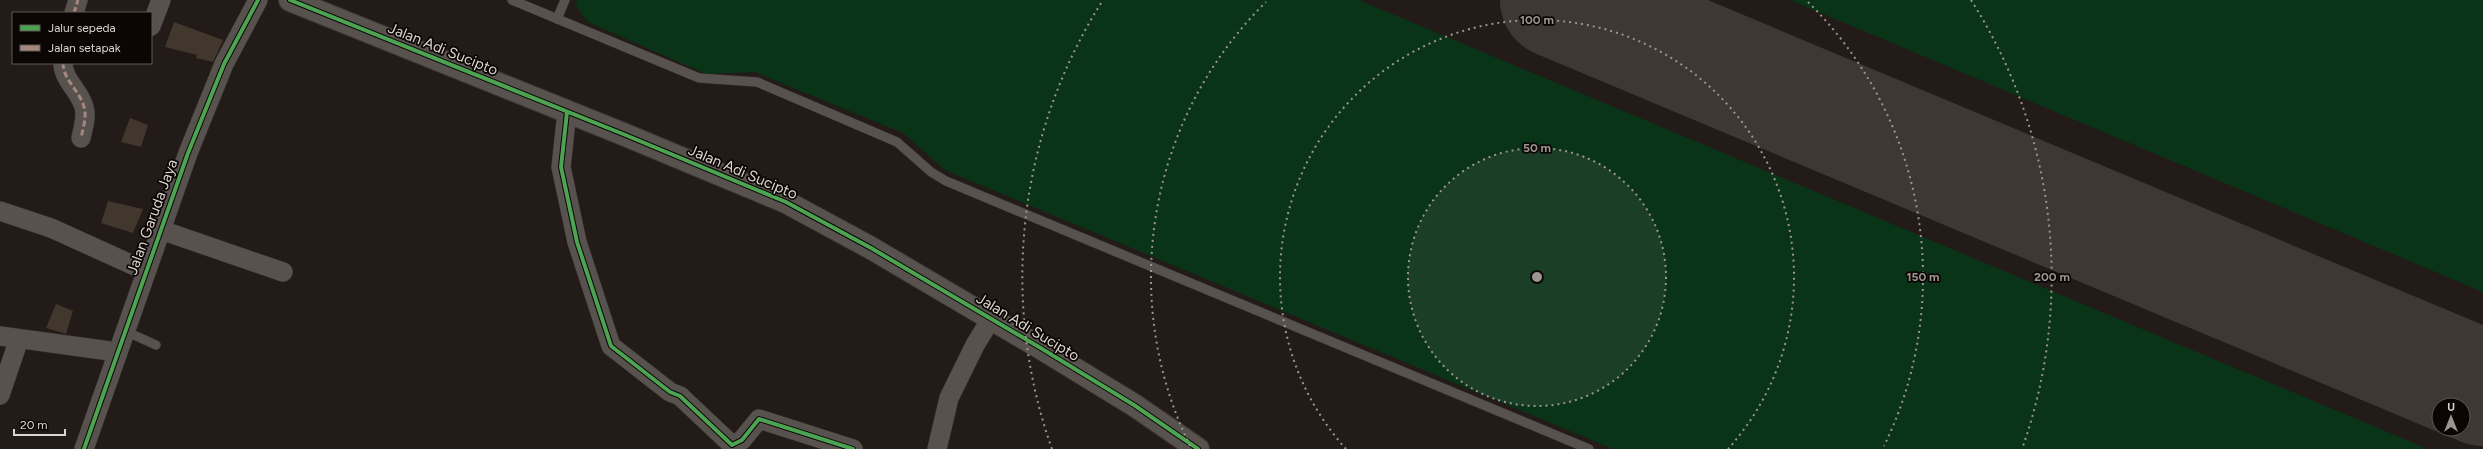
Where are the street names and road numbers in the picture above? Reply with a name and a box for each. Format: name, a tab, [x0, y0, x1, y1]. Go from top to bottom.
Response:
street label: Jalan Adi Sucipto	[385, 19, 501, 79]
street label: Jalan Adi Sucipto	[686, 141, 801, 203]
street label: Jalan Garuda Jaya	[123, 157, 181, 277]
street label: Jalan Adi Sucipto	[973, 289, 1083, 365]

